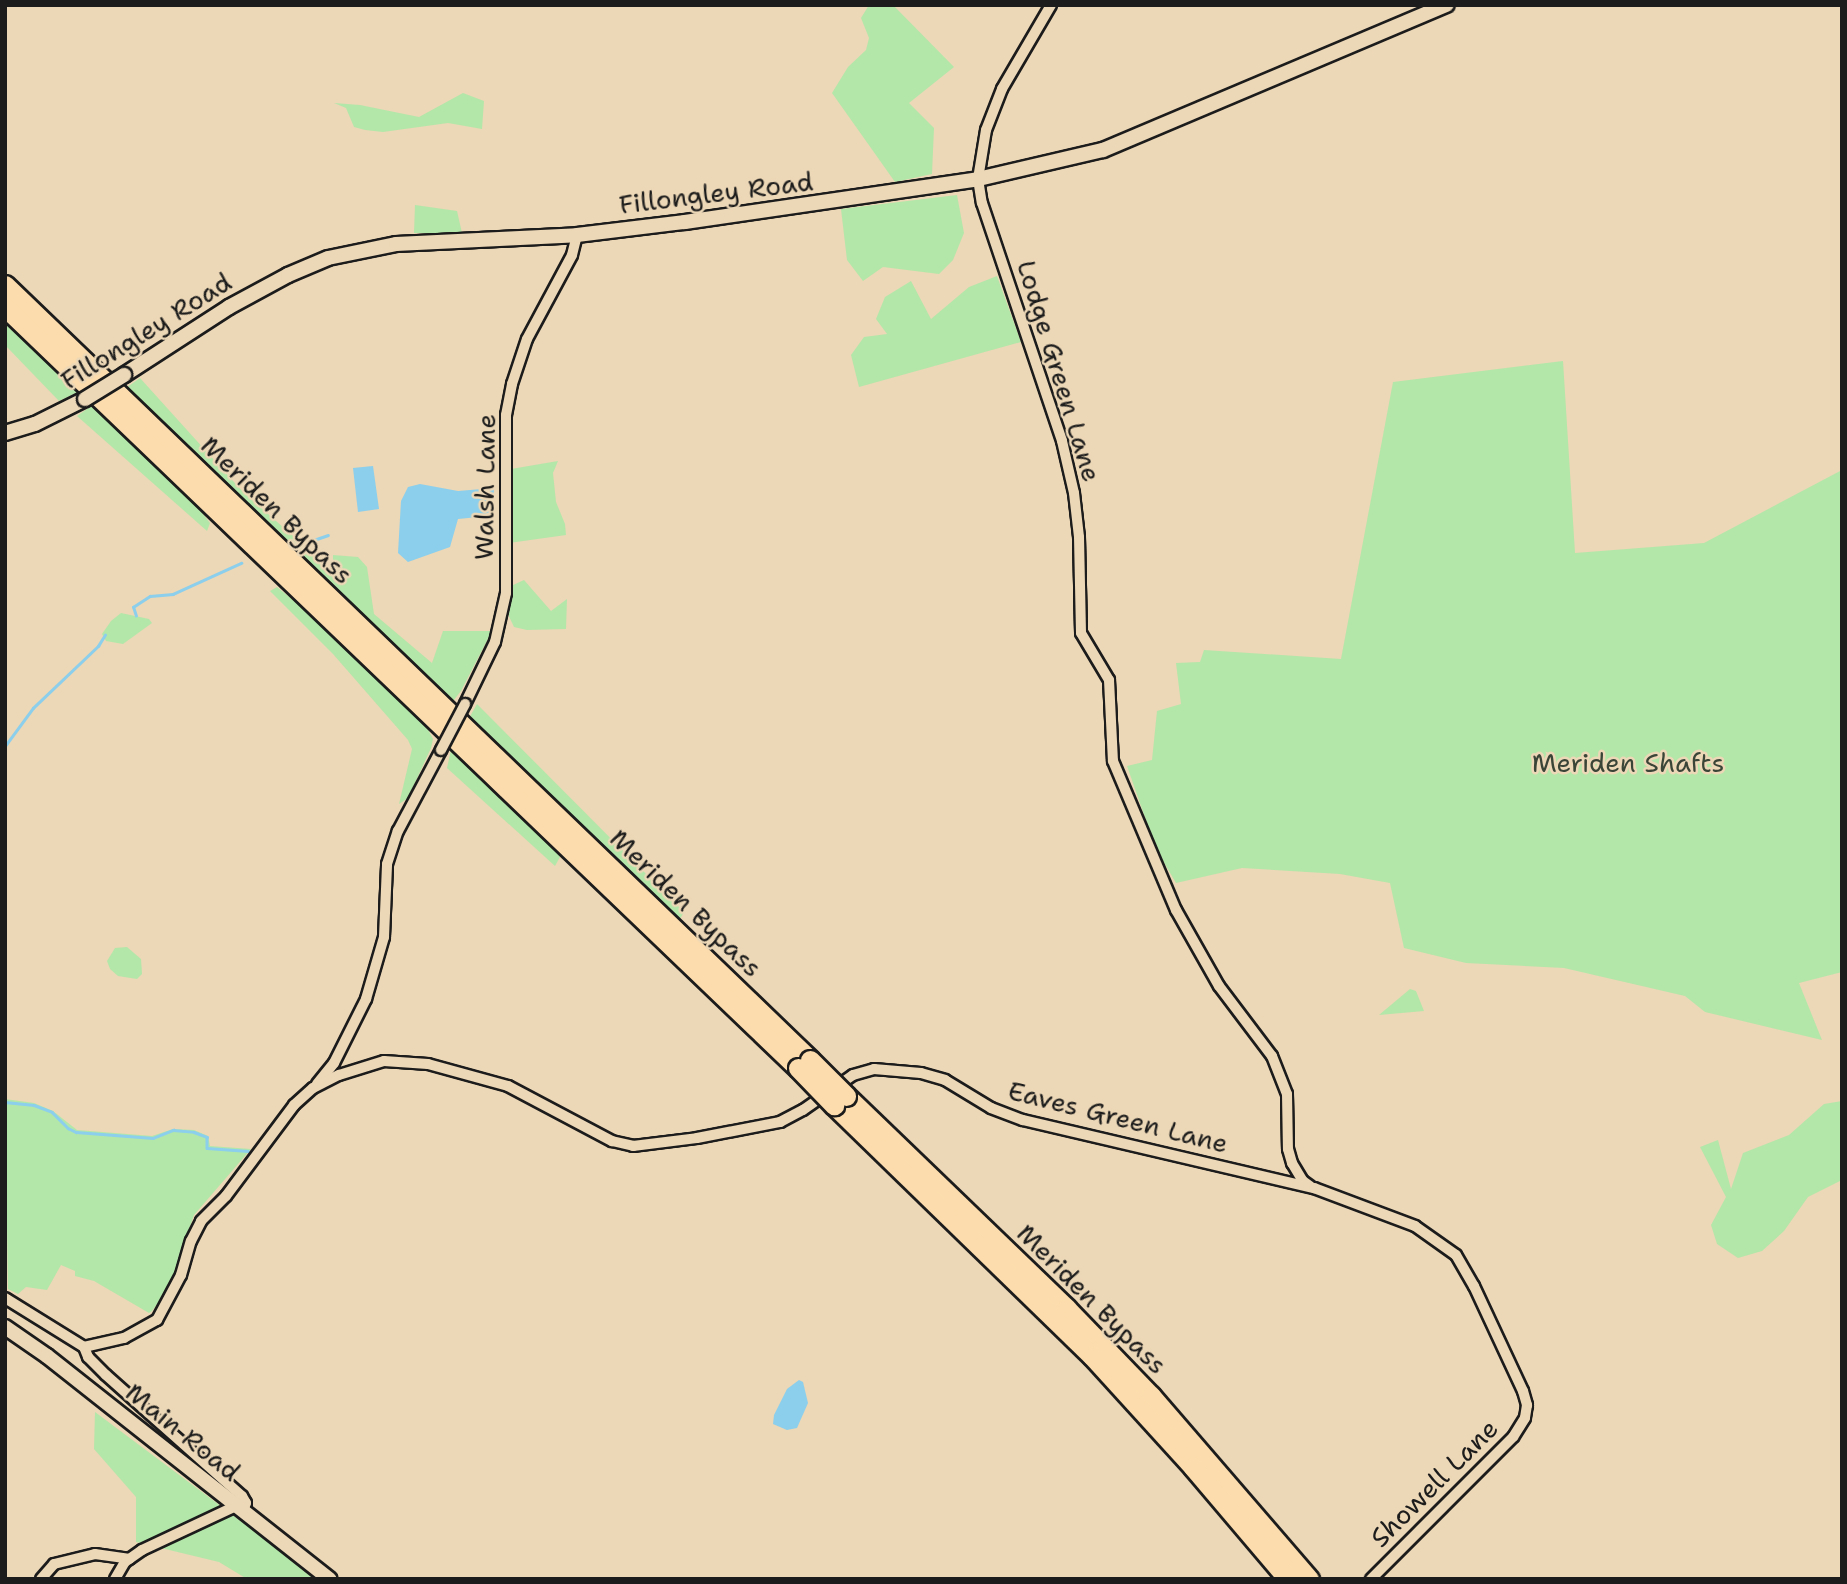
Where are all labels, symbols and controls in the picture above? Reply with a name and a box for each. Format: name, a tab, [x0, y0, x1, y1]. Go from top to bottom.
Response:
street label: Fillongley Road	[617, 166, 815, 220]
street label: Lodge Green Lane	[1010, 257, 1108, 485]
street label: Fillongley Road	[55, 266, 237, 396]
street label: Walsh Lane	[468, 414, 502, 560]
street label: Meriden Bypass	[195, 430, 359, 590]
park label: Meriden Shafts	[1532, 747, 1724, 779]
street label: Meriden Bypass	[604, 823, 768, 983]
street label: Eaves Green Lane	[1005, 1075, 1231, 1159]
street label: Meriden Bypass	[1011, 1218, 1173, 1380]
street label: Main Road	[120, 1376, 246, 1488]
street label: Showell Lane	[1364, 1413, 1504, 1553]

